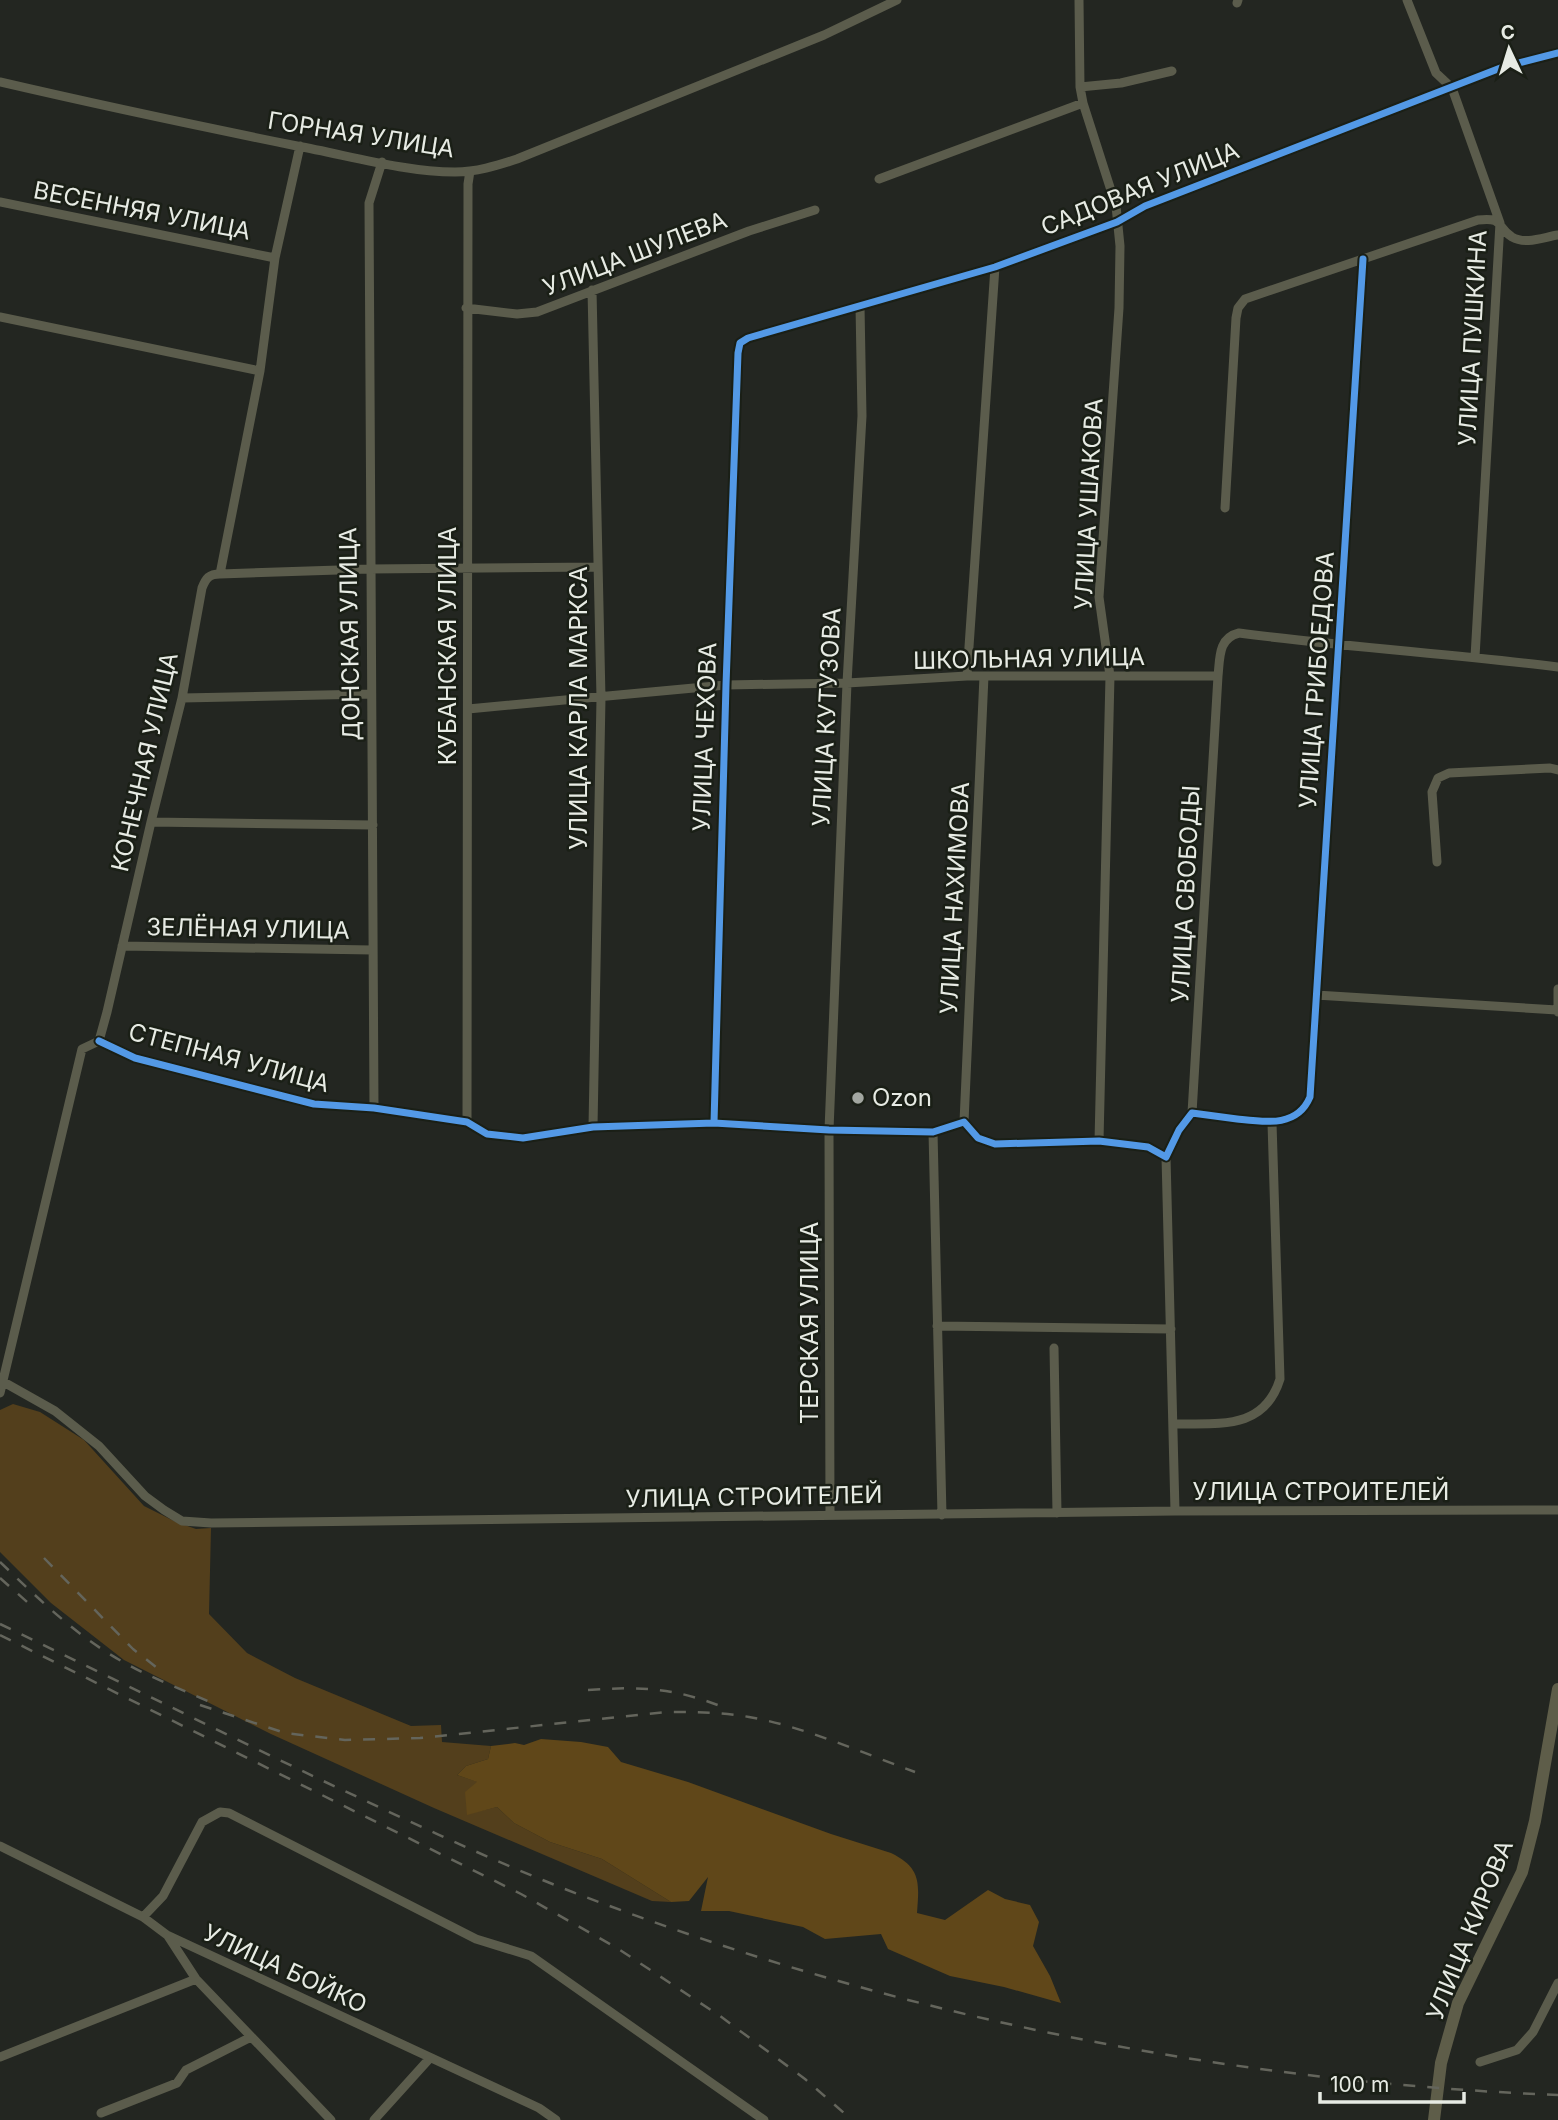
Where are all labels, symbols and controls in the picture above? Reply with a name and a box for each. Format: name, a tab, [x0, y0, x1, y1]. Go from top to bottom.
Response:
north arrow	[1474, 14, 1544, 84]
text: С	[1500, 21, 1516, 45]
street label: ГОРНАЯ УЛИЦА	[266, 105, 456, 164]
street label: САДОВАЯ УЛИЦА	[1037, 136, 1243, 242]
street label: ВЕСЕННЯЯ УЛИЦА	[31, 175, 253, 246]
street label: УЛИЦА ШУЛЕВА	[539, 205, 731, 302]
street label: УЛИЦА ПУШКИНА	[1452, 229, 1493, 447]
street label: УЛИЦА УШАКОВА	[1068, 397, 1109, 611]
street label: ДОНСКАЯ УЛИЦА	[333, 527, 366, 741]
street label: КУБАНСКАЯ УЛИЦА	[433, 527, 462, 765]
street label: УЛИЦА ГРИБОЕДОВА	[1293, 550, 1340, 809]
street label: УЛИЦА КАРЛА МАРКСА	[564, 566, 593, 850]
street label: УЛИЦА КУТУЗОВА	[806, 607, 847, 827]
street label: УЛИЦА ЧЕХОВА	[687, 642, 722, 832]
street label: ШКОЛЬНАЯ УЛИЦА	[913, 642, 1145, 675]
street label: КОНЕЧНАЯ УЛИЦА	[105, 649, 184, 874]
street label: УЛИЦА НАХИМОВА	[934, 781, 975, 1015]
street label: УЛИЦА СВОБОДЫ	[1165, 784, 1206, 1004]
street label: ЗЕЛЁНАЯ УЛИЦА	[146, 912, 350, 945]
street label: СТЕПНАЯ УЛИЦА	[125, 1017, 333, 1098]
place label: Ozon	[872, 1083, 932, 1112]
marker: Ozon	[850, 1090, 866, 1106]
street label: ТЕРСКАЯ УЛИЦА	[795, 1222, 824, 1424]
street label: УЛИЦА СТРОИТЕЛЕЙ	[1193, 1476, 1449, 1506]
street label: УЛИЦА СТРОИТЕЛЕЙ	[625, 1479, 883, 1513]
street label: УЛИЦА КИРОВА	[1420, 1835, 1519, 2024]
street label: УЛИЦА БОЙКО	[199, 1917, 372, 2019]
scale bar	[1320, 2060, 1464, 2104]
text: 100 m	[1330, 2072, 1389, 2097]

